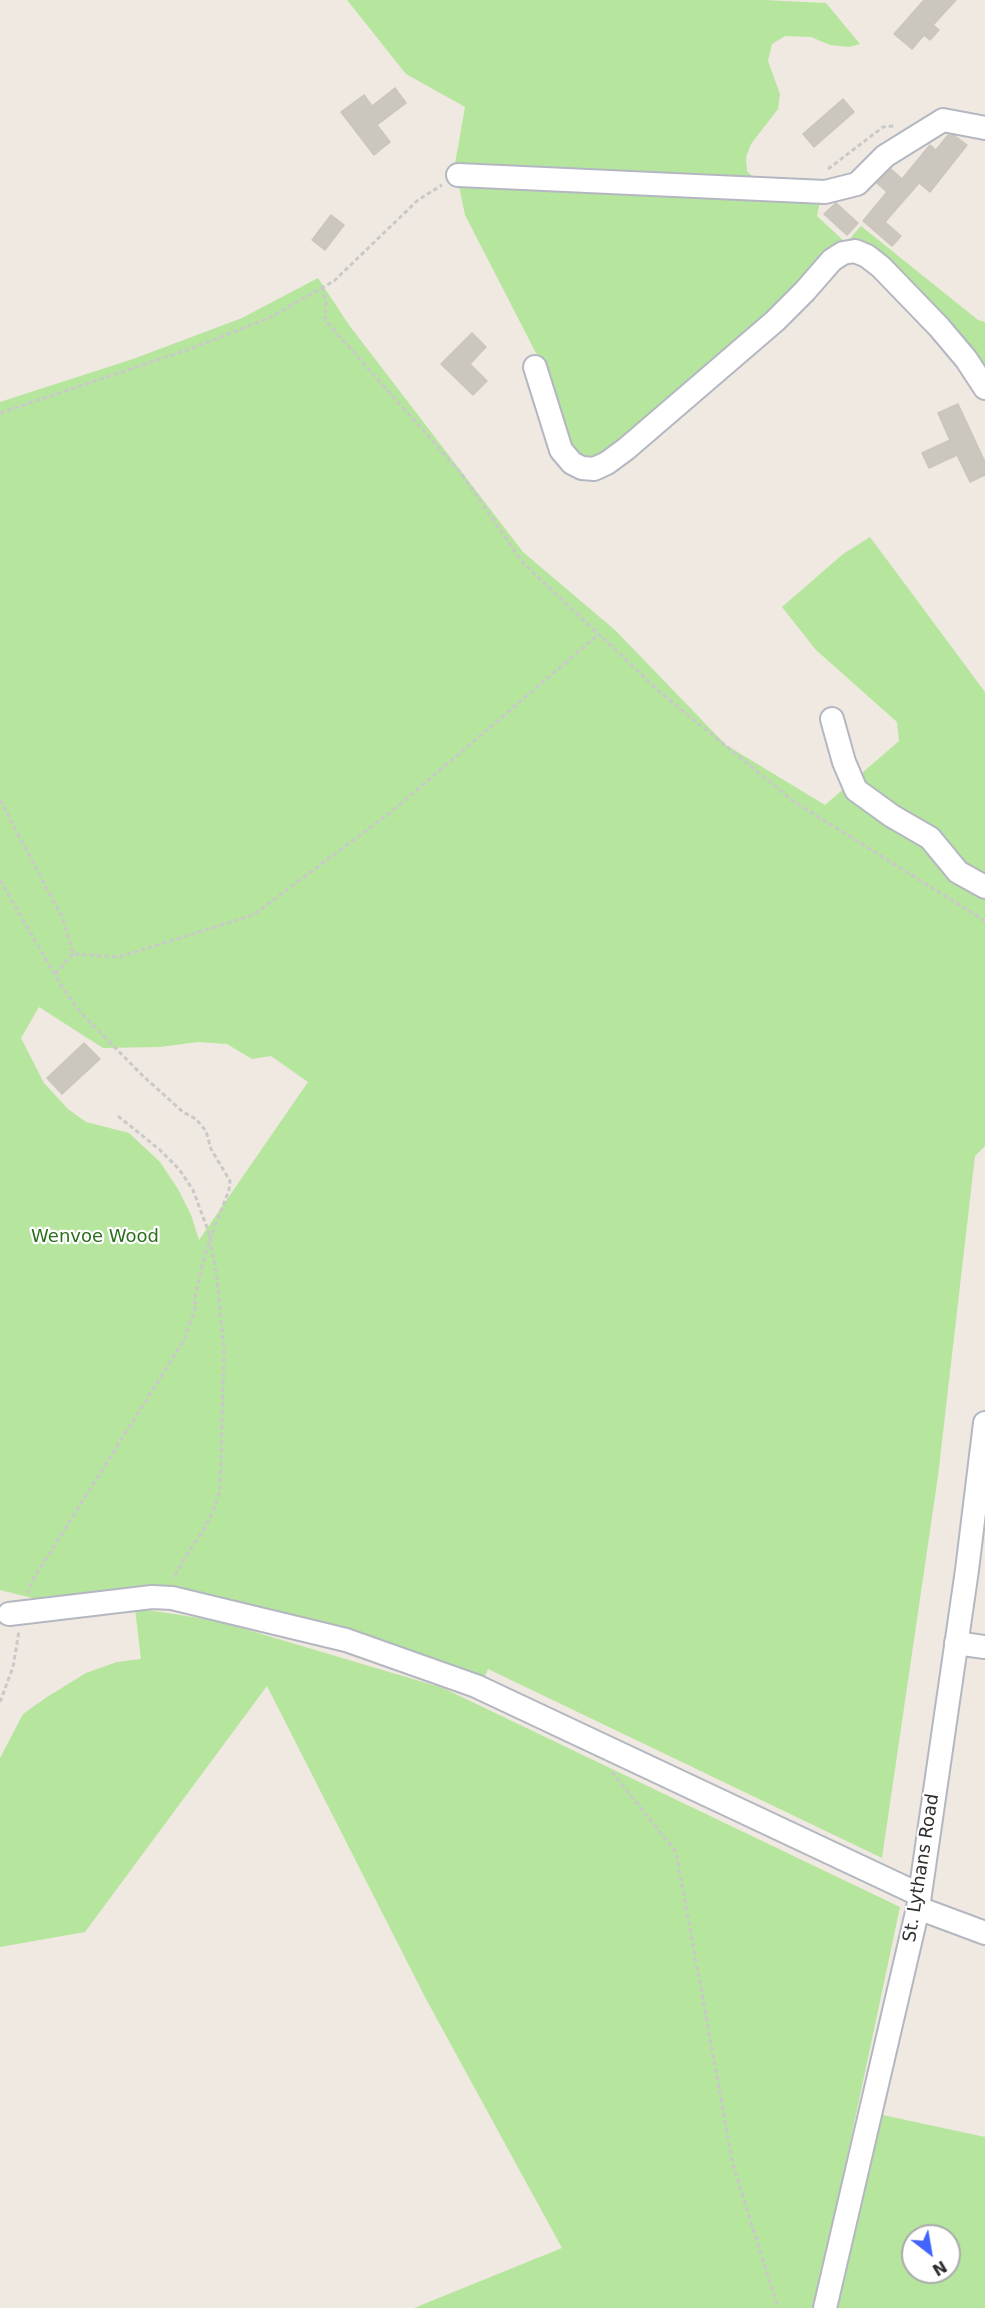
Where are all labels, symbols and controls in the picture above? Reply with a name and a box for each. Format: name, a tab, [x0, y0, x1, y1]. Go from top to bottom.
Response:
park label: Wenvoe Wood	[31, 1226, 159, 1248]
street label: St. Lythans Road	[900, 1792, 944, 1944]
north arrow	[901, 2224, 961, 2284]
text: N	[929, 2257, 950, 2280]

